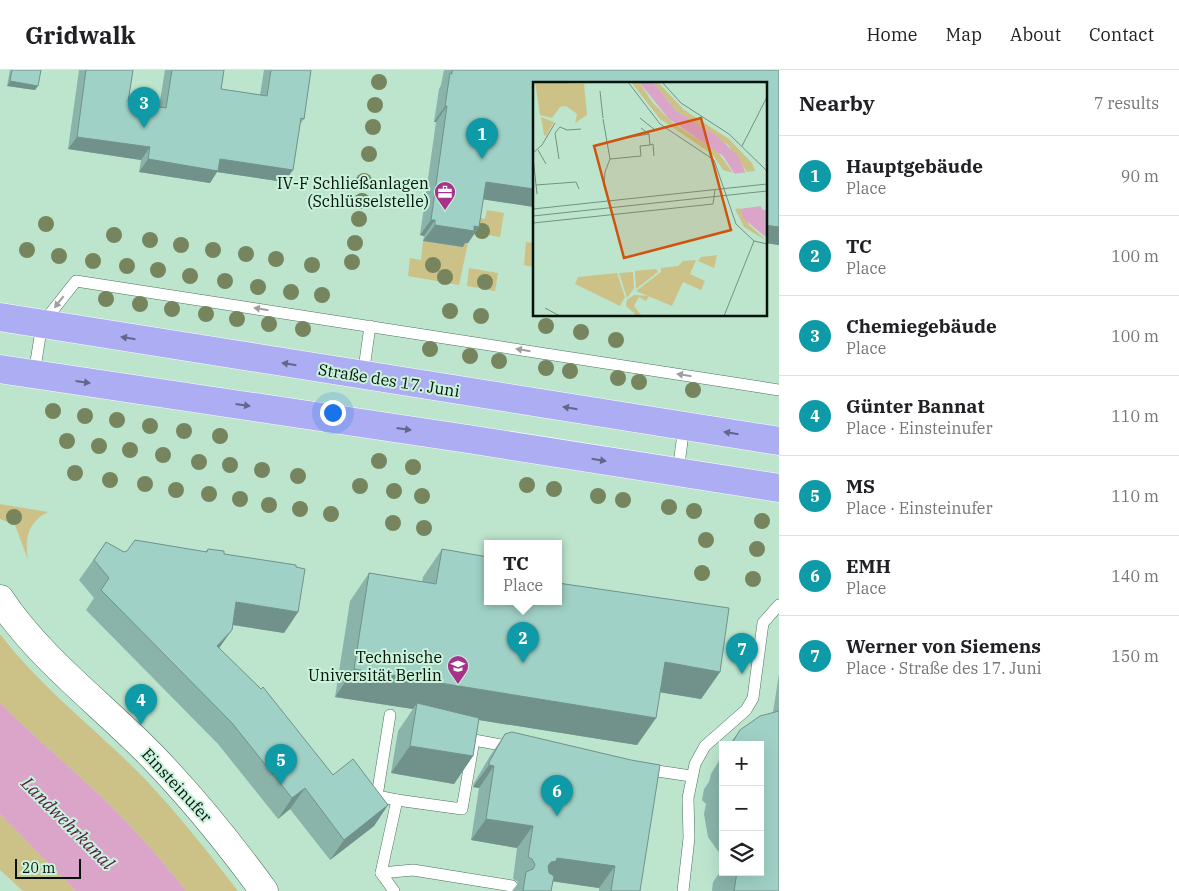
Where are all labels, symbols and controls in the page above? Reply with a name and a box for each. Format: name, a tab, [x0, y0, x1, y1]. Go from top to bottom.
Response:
text: Gridwalk	[25, 19, 135, 51]
text: Home	[866, 23, 918, 46]
text: Map	[946, 23, 982, 46]
text: About	[1010, 23, 1061, 46]
text: Contact	[1089, 23, 1154, 46]
inset map	[533, 82, 766, 316]
pin: 3	[128, 87, 160, 128]
text: Nearby	[799, 89, 875, 117]
text: 7 results	[1094, 93, 1159, 113]
pin: 1	[466, 118, 498, 159]
text: Hauptgebäude	[846, 154, 983, 178]
text: 1	[810, 166, 820, 186]
text: 90 m	[1121, 166, 1159, 186]
place label: IV-F Schließanlagen (Schlüsselstelle)	[277, 173, 429, 211]
text: Place	[846, 178, 886, 198]
office icon: IV-F Schließanlagen (Schlüsselstelle)	[433, 180, 457, 211]
text: TC	[846, 234, 872, 258]
text: 2	[810, 246, 820, 266]
text: 100 m	[1111, 246, 1159, 266]
text: Place	[846, 258, 886, 278]
one-way arrow	[54, 295, 65, 308]
one-way arrow	[252, 305, 268, 313]
text: Chemiegebäude	[846, 314, 997, 338]
text: 3	[810, 326, 820, 346]
text: 100 m	[1111, 326, 1159, 346]
one-way arrow	[120, 334, 136, 342]
text: Place	[846, 338, 886, 358]
one-way arrow	[515, 346, 531, 354]
one-way arrow	[280, 359, 296, 367]
street label: Straße des 17. Juni	[317, 359, 461, 401]
one-way arrow	[675, 371, 691, 379]
one-way arrow	[75, 378, 91, 386]
text: Günter Bannat	[846, 394, 985, 418]
your location	[320, 400, 346, 426]
one-way arrow	[236, 402, 252, 410]
one-way arrow	[562, 404, 578, 412]
text: 4	[810, 406, 820, 426]
text: 110 m	[1111, 406, 1159, 426]
text: Place · Einsteinufer	[846, 418, 992, 438]
one-way arrow	[396, 426, 412, 434]
one-way arrow	[723, 429, 739, 437]
one-way arrow	[592, 456, 608, 464]
text: MS	[846, 474, 875, 498]
text: 5	[810, 486, 820, 506]
text: 110 m	[1111, 486, 1159, 506]
text: Place · Einsteinufer	[846, 498, 992, 518]
popup	[484, 540, 562, 605]
text: TC	[503, 551, 529, 575]
text: EMH	[846, 554, 891, 578]
text: 6	[810, 566, 820, 586]
text: 140 m	[1111, 566, 1159, 586]
text: Place	[503, 575, 543, 595]
text: Place	[846, 578, 886, 598]
pin: 2	[507, 622, 539, 663]
pin: 7	[726, 633, 758, 674]
text: Werner von Siemens	[846, 634, 1041, 658]
text: 7	[810, 646, 820, 666]
text: 150 m	[1111, 646, 1159, 666]
place label: Technische Universität Berlin	[308, 647, 442, 685]
school or university icon: Technische Universität Berlin	[446, 654, 470, 685]
text: Place · Straße des 17. Juni	[846, 658, 1042, 678]
pin: 4	[125, 684, 157, 725]
map controls	[719, 741, 764, 876]
button: +	[719, 741, 764, 786]
street label: Einsteinufer	[138, 744, 216, 826]
pin: 5	[265, 744, 297, 785]
water label: Landwehrkanal	[16, 771, 120, 875]
pin: 6	[541, 775, 573, 816]
button: −	[719, 786, 764, 831]
button: layers	[719, 831, 764, 876]
scale bar	[15, 856, 81, 879]
text: 20 m	[22, 859, 55, 877]

